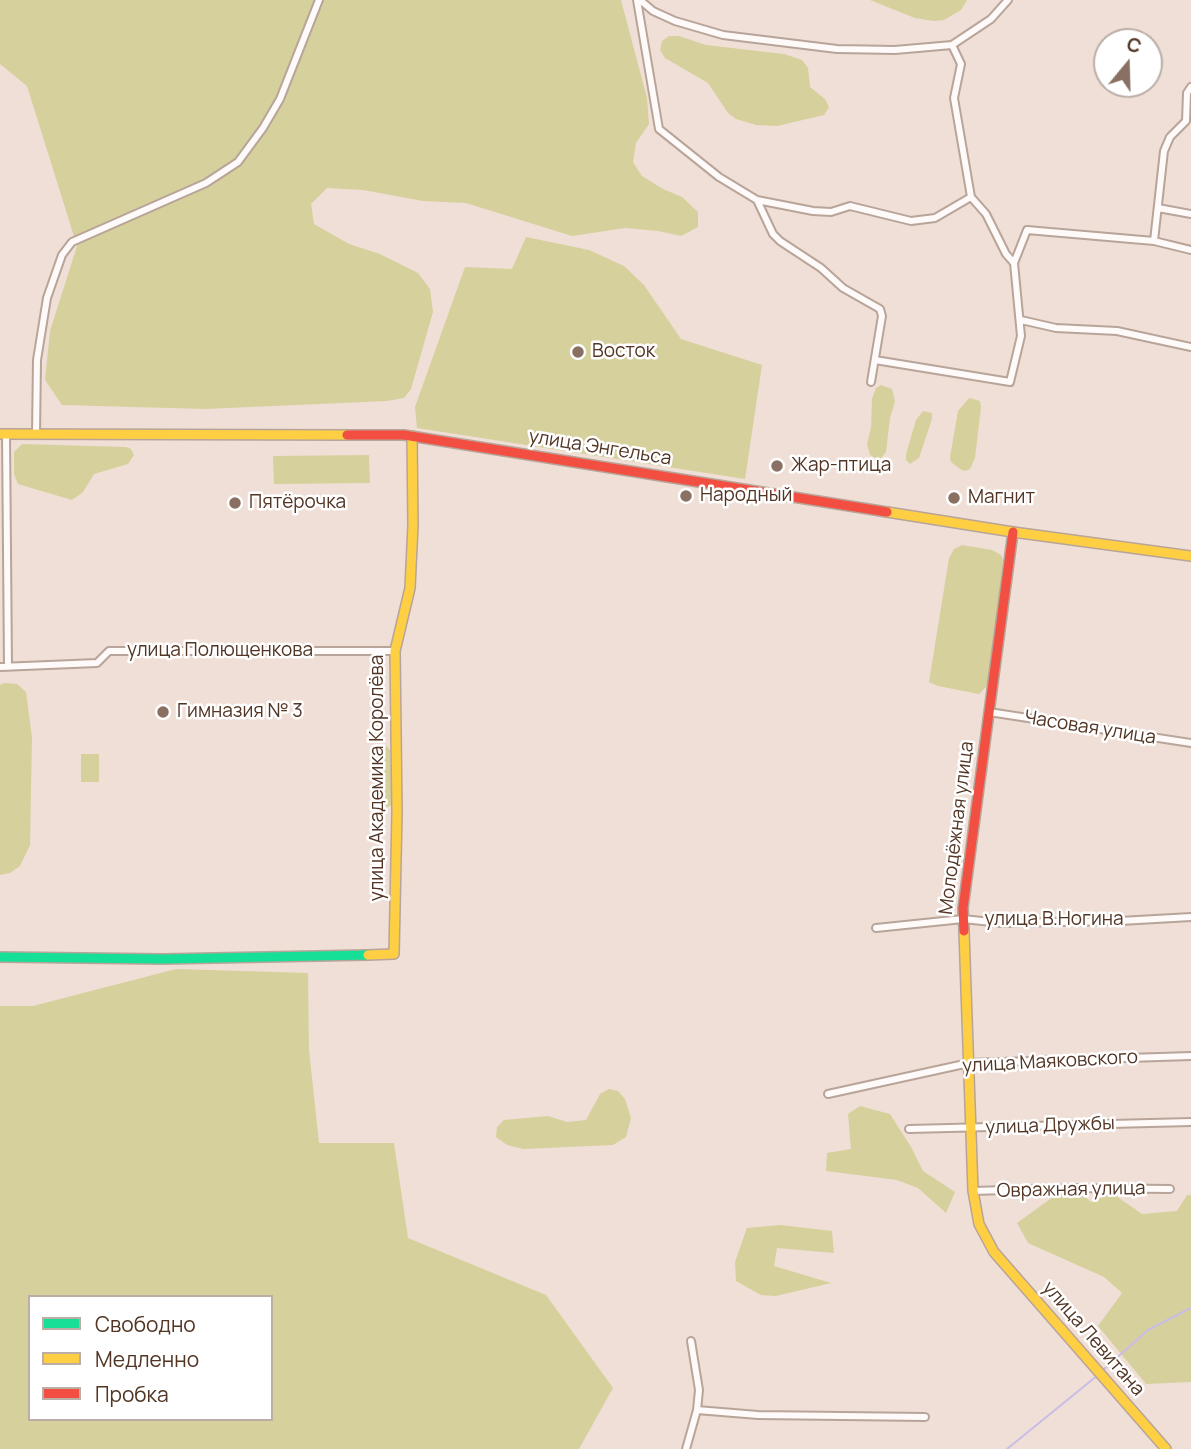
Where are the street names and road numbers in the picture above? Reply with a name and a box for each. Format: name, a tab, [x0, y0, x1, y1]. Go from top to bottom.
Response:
street label: улица Энгельса	[527, 425, 673, 471]
street label: улица Полющенкова	[127, 640, 313, 662]
street label: улица Академика Королёва	[367, 655, 389, 901]
street label: Часовая улица	[1023, 706, 1157, 750]
street label: Молодёжная улица	[935, 740, 979, 916]
street label: улица В.Ногина	[984, 909, 1124, 931]
street label: улица Маяковского	[962, 1046, 1138, 1078]
street label: улица Дружбы	[985, 1112, 1115, 1140]
street label: Овражная улица	[996, 1177, 1146, 1203]
street label: улица Левитана	[1037, 1277, 1149, 1401]

